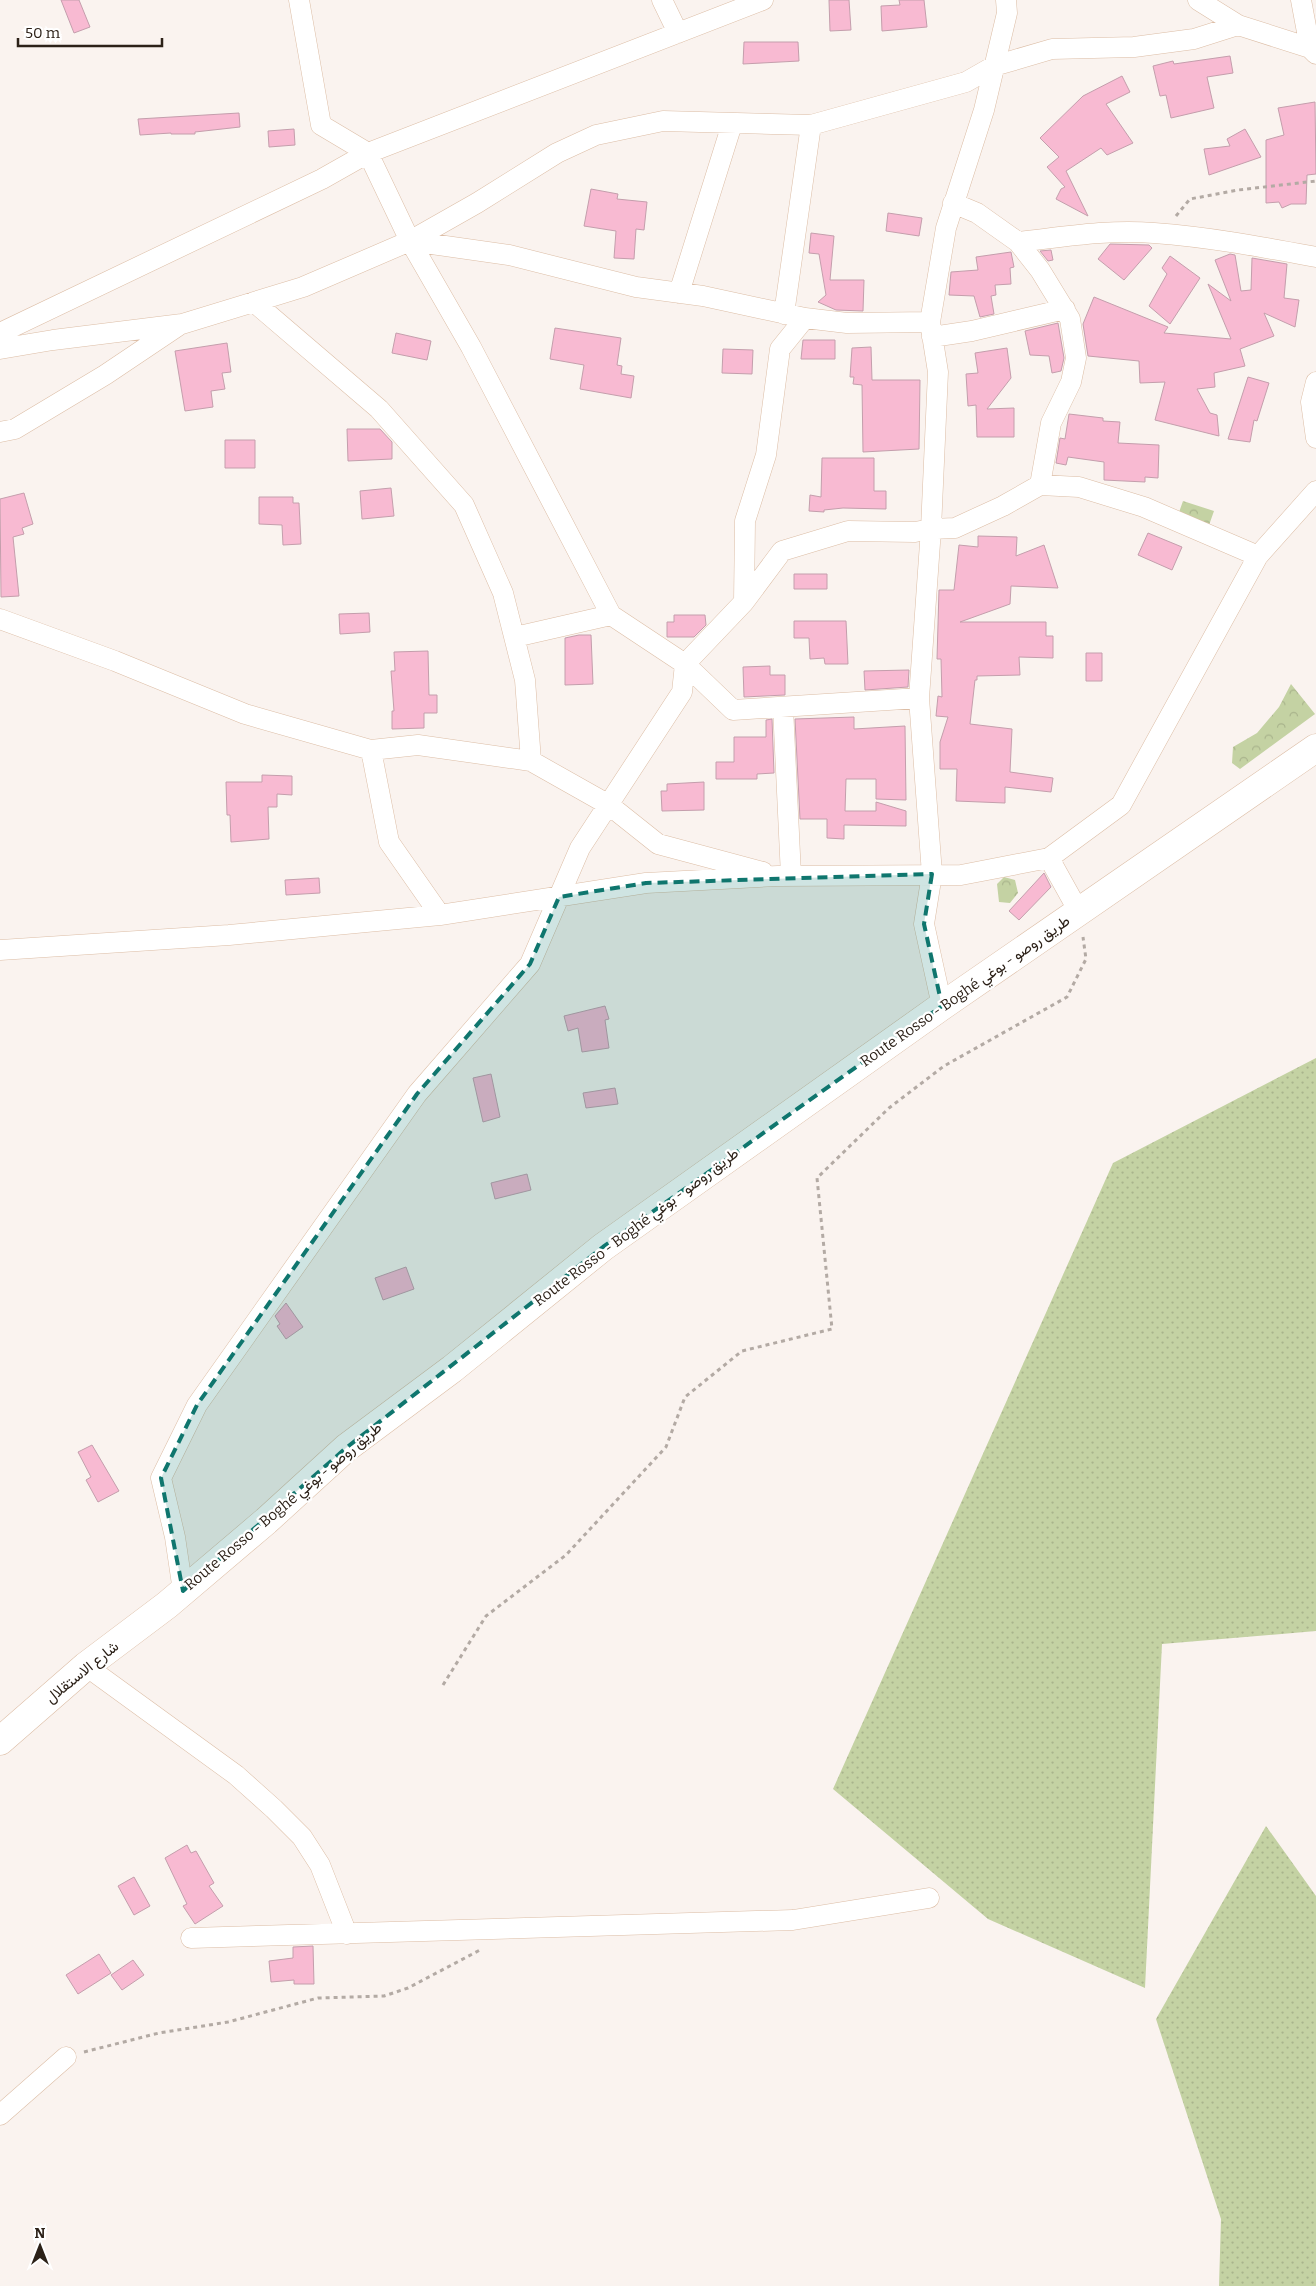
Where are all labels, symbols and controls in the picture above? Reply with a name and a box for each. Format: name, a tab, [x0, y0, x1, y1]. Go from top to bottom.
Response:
scale bar	[18, 15, 161, 47]
text: 50 m	[25, 24, 61, 42]
street label: Route Rosso - Boghé طريق روصو - بوغي	[857, 911, 1076, 1074]
street label: Route Rosso - Boghé طريق روصو - بوغي	[530, 1144, 745, 1313]
street label: Route Rosso - Boghé طريق روصو - بوغي	[181, 1418, 388, 1597]
street label: شارع الاستقلال	[42, 1637, 124, 1709]
north arrow	[15, 2221, 65, 2271]
text: N	[35, 2225, 46, 2242]

